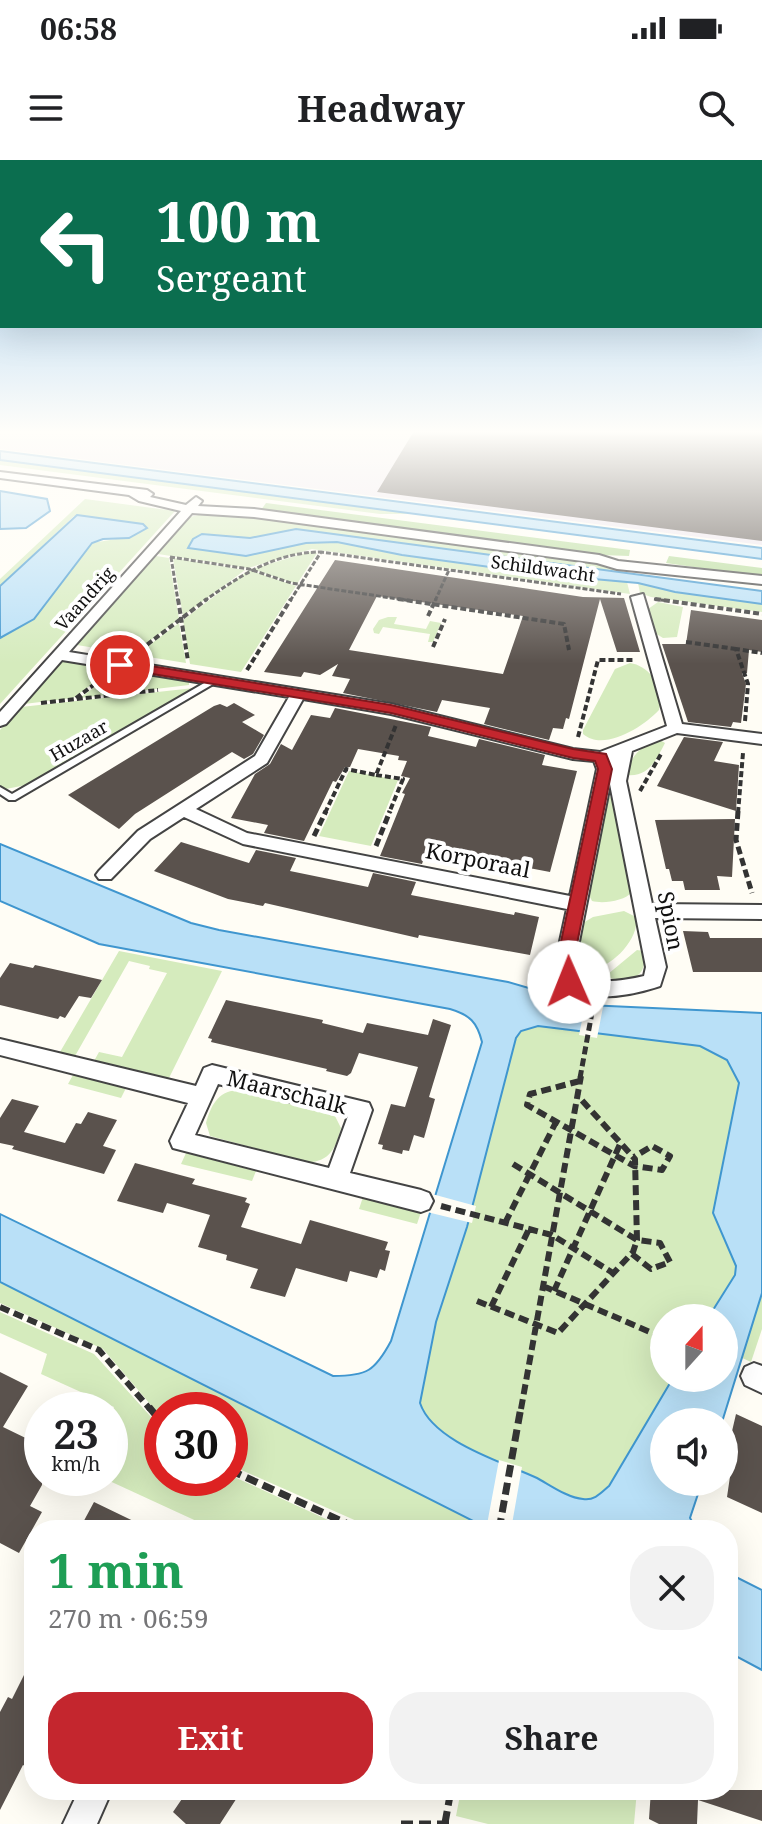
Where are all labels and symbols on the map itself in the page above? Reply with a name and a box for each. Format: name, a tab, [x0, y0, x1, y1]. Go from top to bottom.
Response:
street label: Schildwacht	[490, 549, 597, 587]
street label: Vaandrig	[49, 561, 119, 635]
pin	[86, 631, 154, 699]
street label: Huzaar	[45, 714, 113, 766]
street label: Korporaal	[423, 834, 533, 884]
street label: Spion	[652, 889, 692, 953]
position arrow	[527, 940, 611, 1024]
street label: Maarschalk	[224, 1062, 350, 1120]
north arrow	[650, 1304, 738, 1392]
speed limit sign: 30	[144, 1392, 248, 1496]

